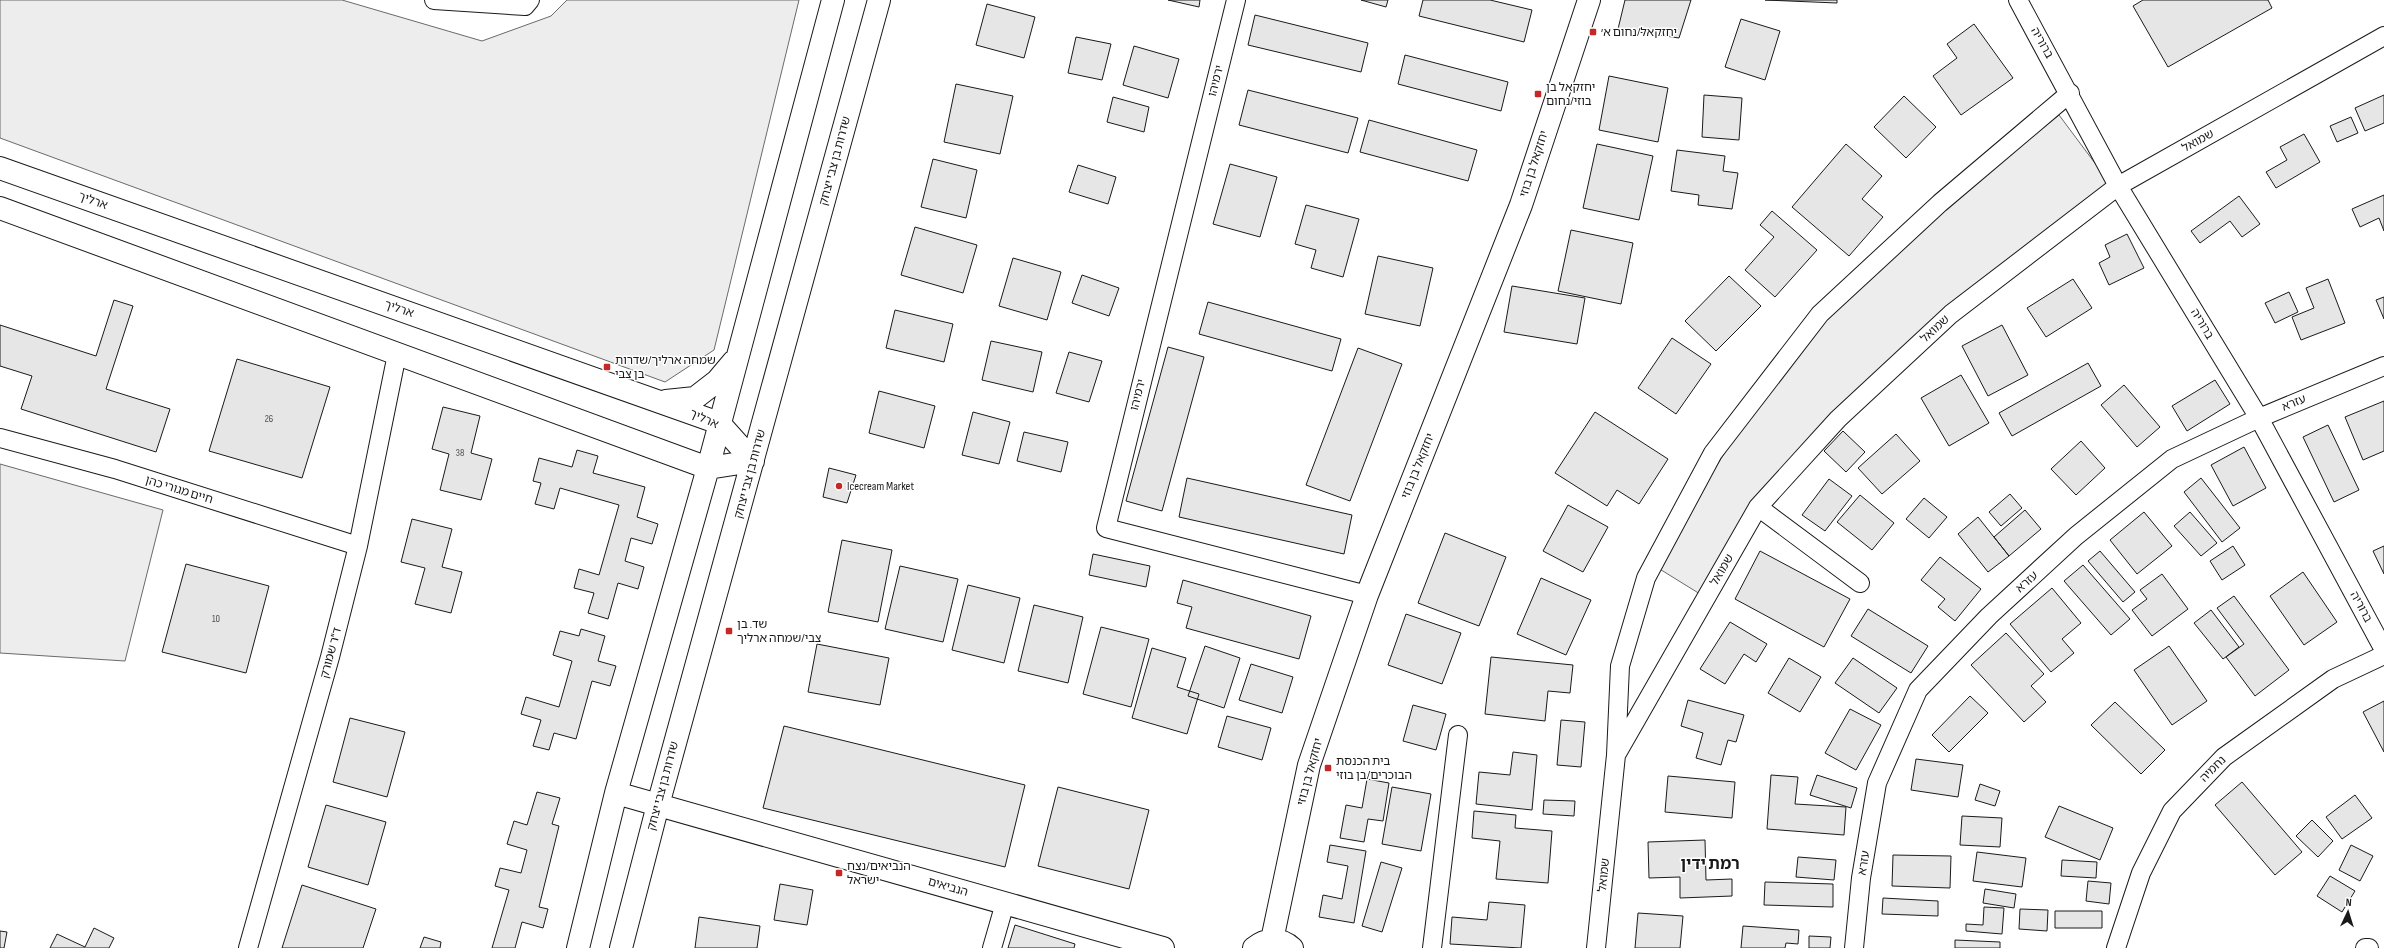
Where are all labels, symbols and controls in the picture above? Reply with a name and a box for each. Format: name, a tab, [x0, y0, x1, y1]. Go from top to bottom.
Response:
place label: יחזקאל/נחום א׳	[1601, 25, 1677, 40]
street label: ברוריה	[2027, 25, 2057, 61]
marker: יחזקאל/נחום א׳	[1588, 27, 1598, 37]
street label: ירמיהו	[1205, 64, 1227, 98]
place label: יחזקאל בן בוזי/נחום	[1546, 80, 1595, 109]
marker: יחזקאל בן בוזי/נחום	[1533, 89, 1543, 99]
street label: שדרות בן צבי יצחק	[816, 115, 854, 207]
street label: שמואל	[2179, 126, 2217, 156]
street label: יחזקאל בן בוזי	[1516, 129, 1552, 199]
street label: ארליך	[76, 189, 110, 213]
street label: ארליך	[382, 297, 416, 321]
street label: ברוריה	[2187, 306, 2217, 342]
street label: שמואל	[1917, 312, 1953, 346]
place label: שמחה ארליך/שדרות בן צבי	[615, 353, 716, 382]
marker: שמחה ארליך/שדרות בן צבי	[602, 362, 612, 372]
street label: ירמיהו	[1127, 378, 1149, 412]
street label: עזרא	[2280, 391, 2308, 415]
street label: ארליך	[687, 406, 721, 432]
house number: 26	[265, 413, 273, 425]
street label: שדרות בן צבי יצחק	[731, 428, 769, 520]
street label: יחזקאל בן בוזי	[1398, 431, 1438, 501]
house number: 38	[456, 447, 464, 459]
street label: חיים מגורי כהן	[143, 473, 215, 507]
place label: Icecream Market	[847, 479, 914, 494]
marker: Icecream Market	[834, 481, 844, 491]
street label: שמואל	[1707, 551, 1737, 589]
street label: עזרא	[2013, 568, 2041, 596]
street label: ברוריה	[2347, 589, 2376, 625]
house number: 10	[212, 613, 220, 625]
place label: שד. בן צבי/שמחה ארליך	[737, 617, 822, 646]
street label: ד"ר שמורק	[317, 625, 345, 680]
marker: שד. בן צבי/שמחה ארליך	[724, 626, 734, 636]
street label: יחזקאל בן בוזי	[1294, 737, 1326, 807]
street label: שדרות בן צבי יצחק	[644, 740, 682, 832]
street label: נחמיה	[2197, 753, 2229, 785]
place label: בית הכנסת הבוכרים/בן בוזי	[1336, 754, 1412, 783]
marker: בית הכנסת הבוכרים/בן בוזי	[1323, 763, 1333, 773]
street label: עזרא	[1855, 850, 1873, 876]
district label: רמת ידין	[1680, 855, 1740, 874]
street label: שמואל	[1595, 857, 1613, 893]
place label: הנביאים/נצח ישראל	[847, 859, 911, 888]
marker: הנביאים/נצח ישראל	[834, 868, 844, 878]
street label: הנביאים	[926, 874, 970, 900]
north arrow	[2328, 892, 2368, 932]
text: N	[2345, 896, 2352, 909]

